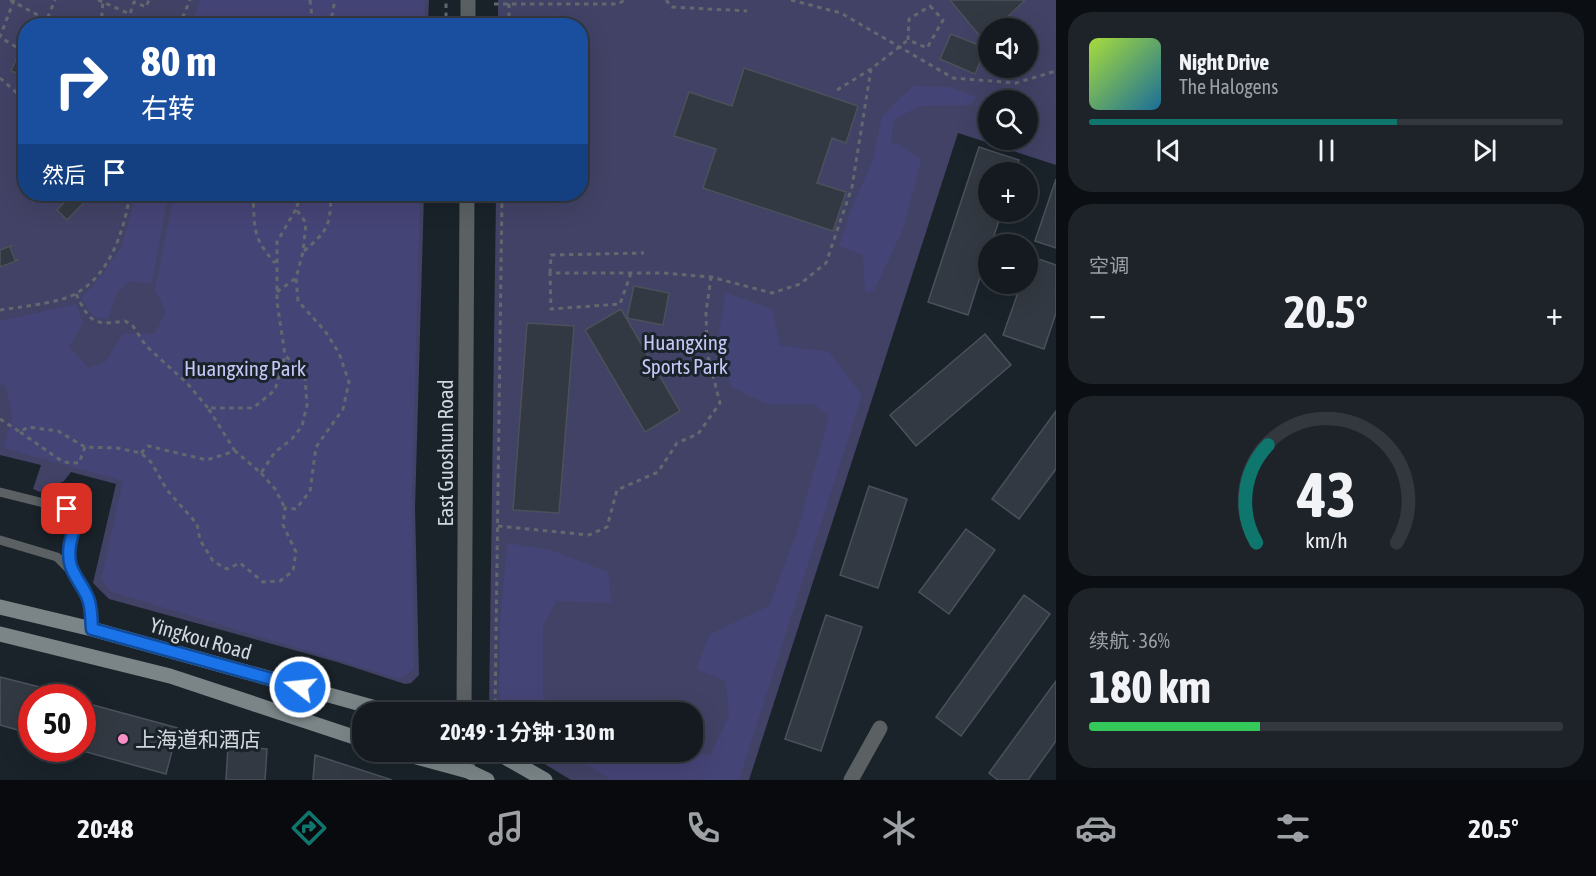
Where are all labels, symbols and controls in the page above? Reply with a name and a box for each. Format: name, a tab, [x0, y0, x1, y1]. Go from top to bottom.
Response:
map controls	[978, 18, 1038, 294]
button: sound	[978, 18, 1038, 78]
text: 80 m	[141, 37, 216, 85]
icon: right	[42, 42, 120, 120]
text: Night Drive	[1179, 49, 1269, 75]
text: The Halogens	[1179, 75, 1278, 98]
button: search	[978, 90, 1038, 150]
text: 右转	[141, 93, 195, 124]
icon: previous	[1152, 134, 1185, 167]
icon: pause	[1310, 134, 1343, 167]
icon: next	[1468, 134, 1501, 167]
icon: arrive	[98, 156, 131, 189]
text: 然后	[42, 162, 86, 188]
button: +	[978, 162, 1038, 222]
button: −	[978, 234, 1038, 294]
text: 空调	[1089, 254, 1129, 277]
text: 20.5°	[1284, 286, 1368, 338]
text: −	[1089, 294, 1106, 332]
text: +	[1546, 294, 1563, 332]
park label: Huangxing Sports Park	[642, 330, 728, 378]
park label: Huangxing Park	[184, 356, 306, 380]
street label: East Guoshun Road	[433, 379, 457, 527]
text: 43	[1296, 459, 1355, 530]
pin	[41, 483, 92, 534]
icon: arrive	[50, 492, 83, 525]
text: km/h	[1305, 528, 1347, 553]
street label: Yingkou Road	[147, 612, 255, 664]
text: 续航 · 36%	[1089, 629, 1170, 652]
position arrow	[268, 655, 332, 719]
text: 180 km	[1089, 661, 1211, 713]
speed limit sign: 50	[18, 684, 96, 762]
text: 20:49 · 1 分钟 · 130 m	[440, 719, 615, 745]
place label: 上海道和酒店	[135, 727, 261, 751]
marker: 上海道和酒店	[116, 732, 130, 746]
icon: directions	[288, 807, 330, 849]
icon: music	[485, 807, 527, 849]
icon: phone	[682, 807, 724, 849]
icon: climate	[878, 807, 920, 849]
icon: car	[1075, 807, 1117, 849]
icon: filters	[1272, 807, 1314, 849]
text: 20:48	[77, 813, 133, 844]
text: 20.5°	[1468, 813, 1519, 844]

